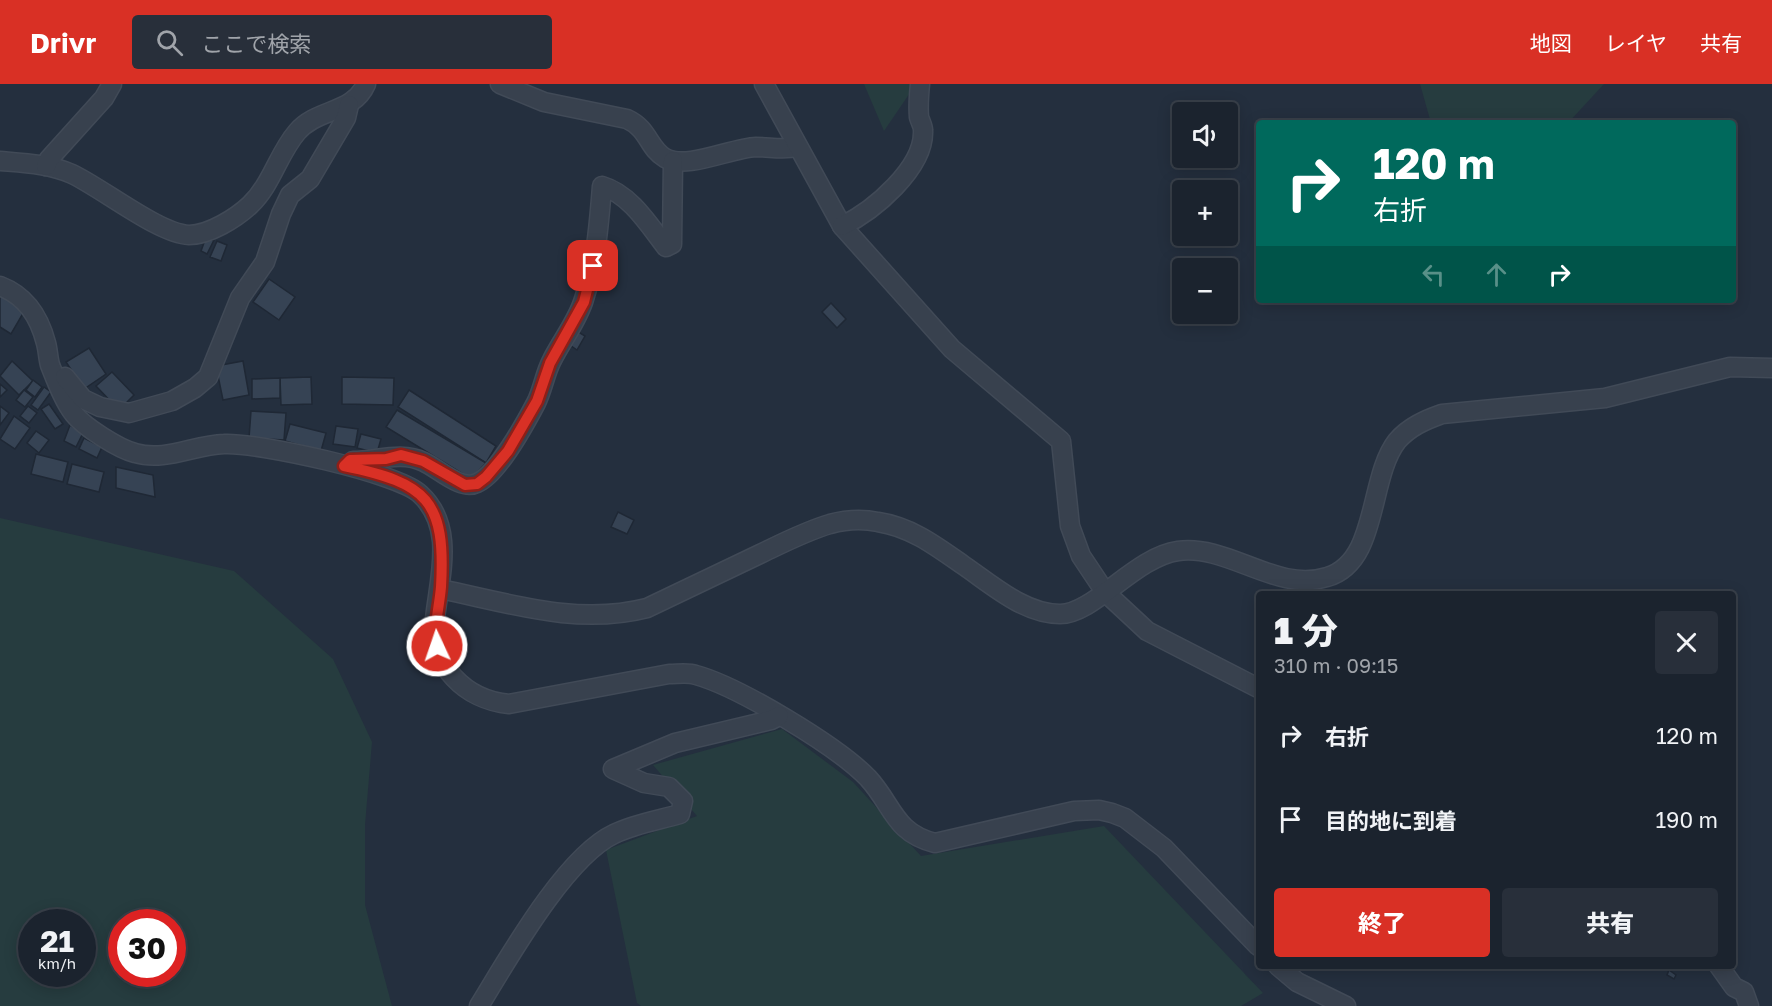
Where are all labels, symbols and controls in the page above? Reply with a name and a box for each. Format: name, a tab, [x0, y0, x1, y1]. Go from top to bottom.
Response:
search box	[132, 15, 552, 69]
text: Drivr	[30, 26, 96, 59]
icon: search	[153, 26, 186, 59]
text: ここで検索	[201, 30, 311, 57]
text: 地図	[1530, 30, 1572, 56]
text: レイヤ	[1605, 30, 1667, 56]
text: 共有	[1700, 30, 1742, 56]
map controls	[1172, 102, 1238, 324]
button: sound	[1172, 102, 1238, 168]
text: 120 m	[1373, 138, 1495, 188]
icon: right	[1274, 144, 1352, 222]
button: +	[1172, 180, 1238, 246]
text: 右折	[1373, 194, 1427, 226]
pin	[567, 240, 618, 291]
icon: arrive	[576, 249, 609, 282]
button: −	[1172, 258, 1238, 324]
icon: left	[1417, 258, 1450, 291]
icon: ahead	[1480, 258, 1513, 291]
icon: right	[1543, 258, 1576, 291]
text: 1 分	[1274, 609, 1338, 652]
button: close	[1655, 611, 1718, 674]
position arrow	[405, 614, 469, 678]
text: 310 m · 09:15	[1274, 653, 1398, 677]
icon: right	[1274, 719, 1307, 752]
text: 120 m	[1656, 722, 1718, 749]
text: 右折	[1325, 723, 1369, 750]
icon: arrive	[1274, 803, 1307, 836]
text: 190 m	[1655, 806, 1718, 833]
text: 目的地に到着	[1325, 807, 1457, 834]
button: 終了	[1274, 888, 1490, 957]
button: 共有	[1502, 888, 1718, 957]
speed limit sign: 30	[108, 909, 186, 987]
text: 21	[40, 923, 74, 959]
text: km/h	[38, 954, 76, 972]

